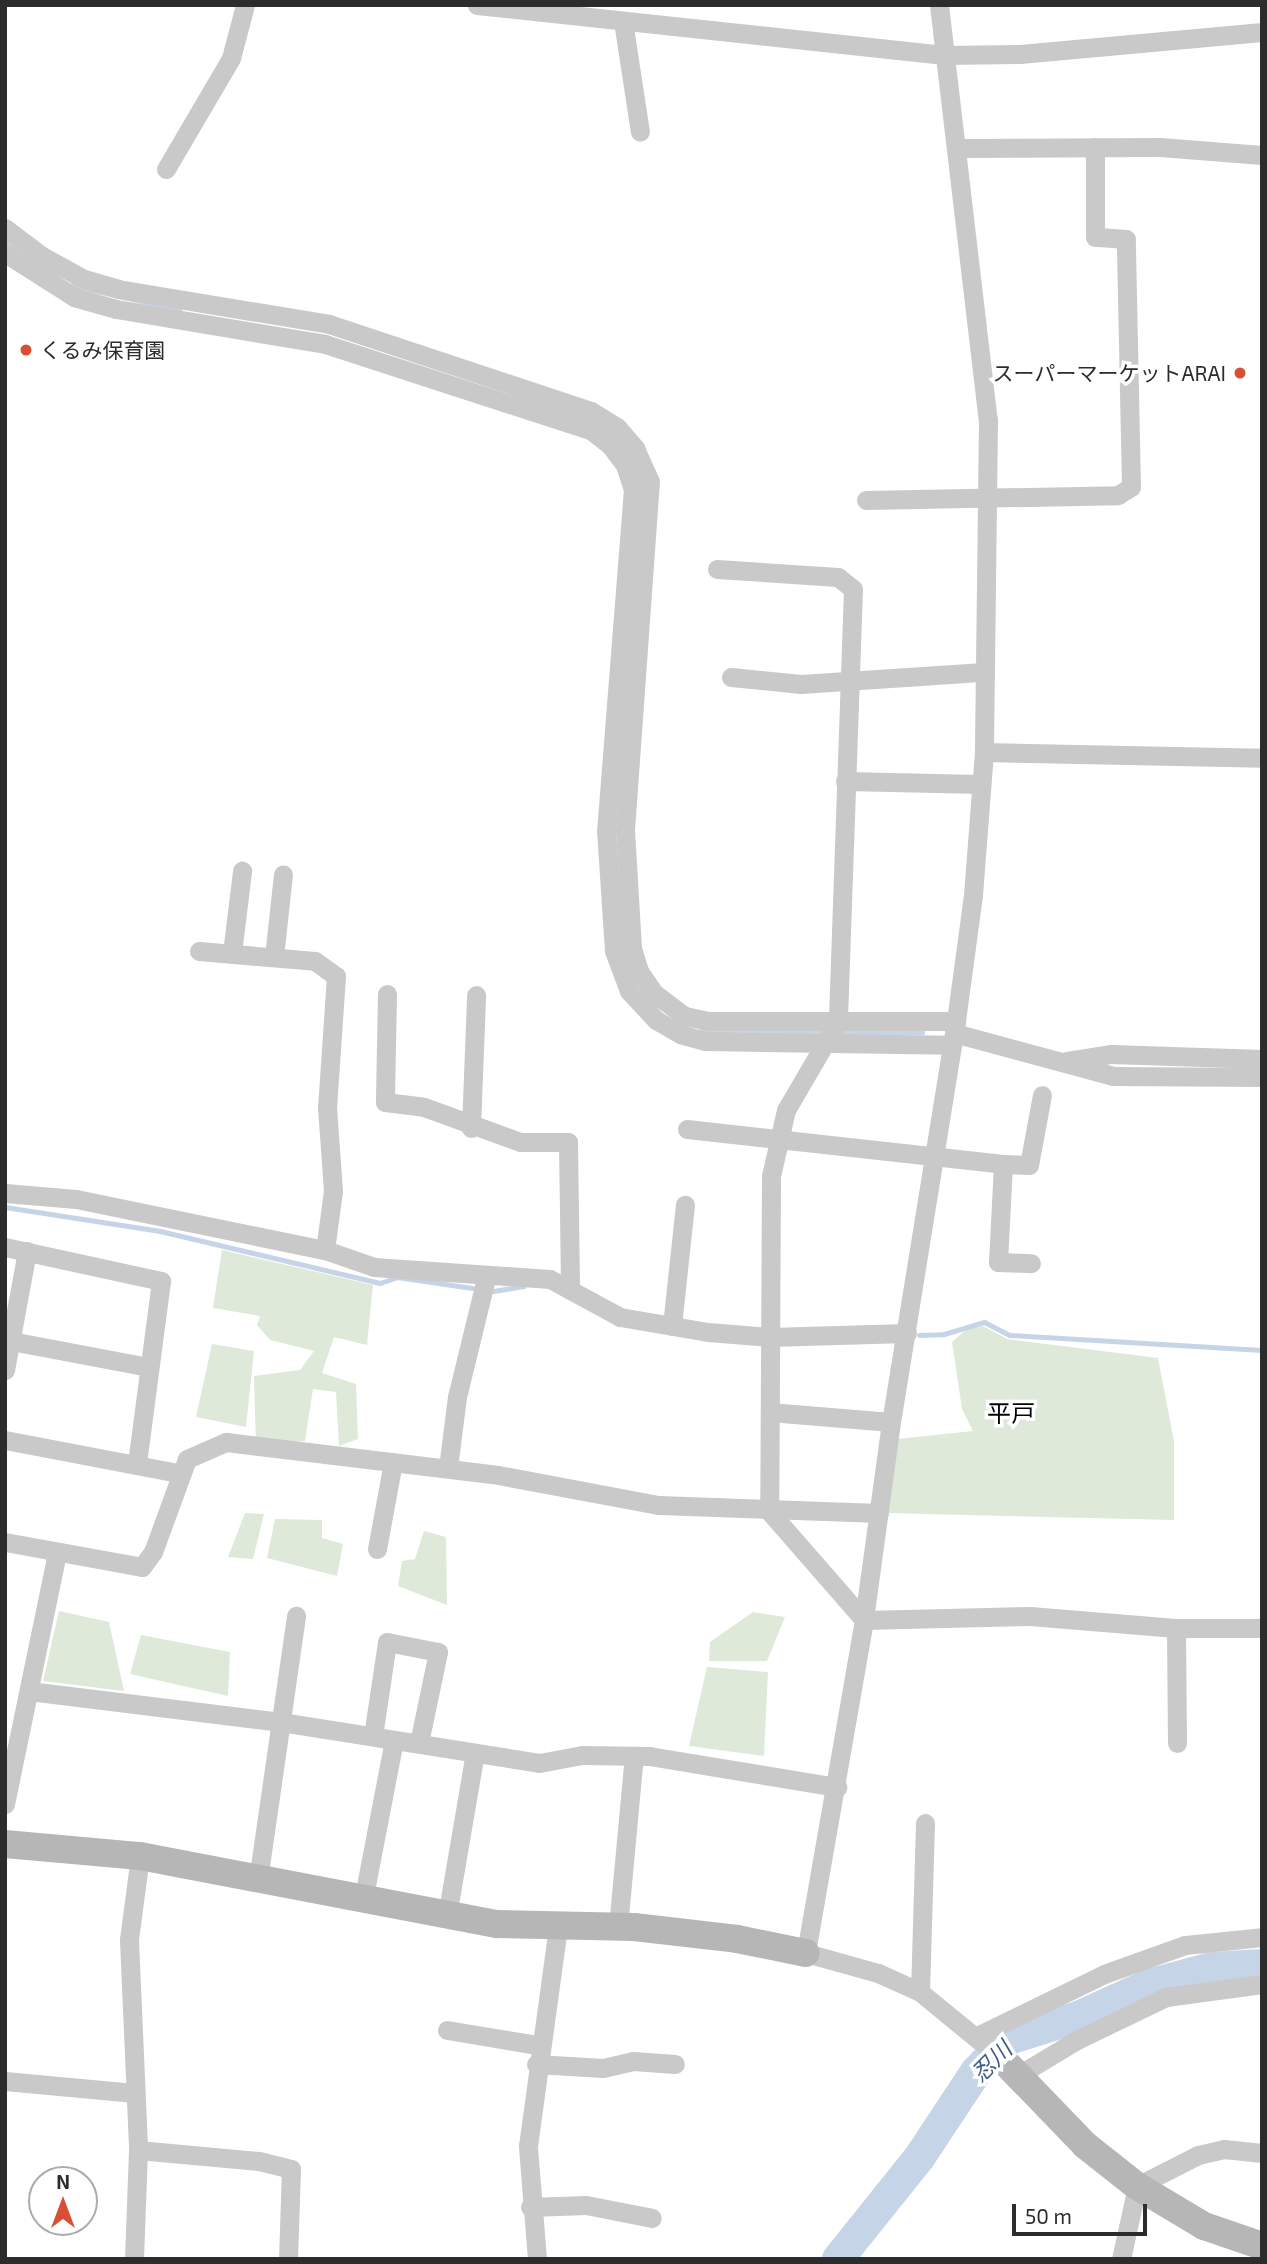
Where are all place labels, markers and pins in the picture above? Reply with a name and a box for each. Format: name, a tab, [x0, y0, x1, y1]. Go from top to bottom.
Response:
place label: くるみ保育園	[40, 337, 166, 363]
marker: くるみ保育園	[18, 342, 34, 358]
place label: スーパーマーケットARAI	[992, 360, 1226, 386]
marker: スーパーマーケットARAI	[1232, 365, 1248, 381]

